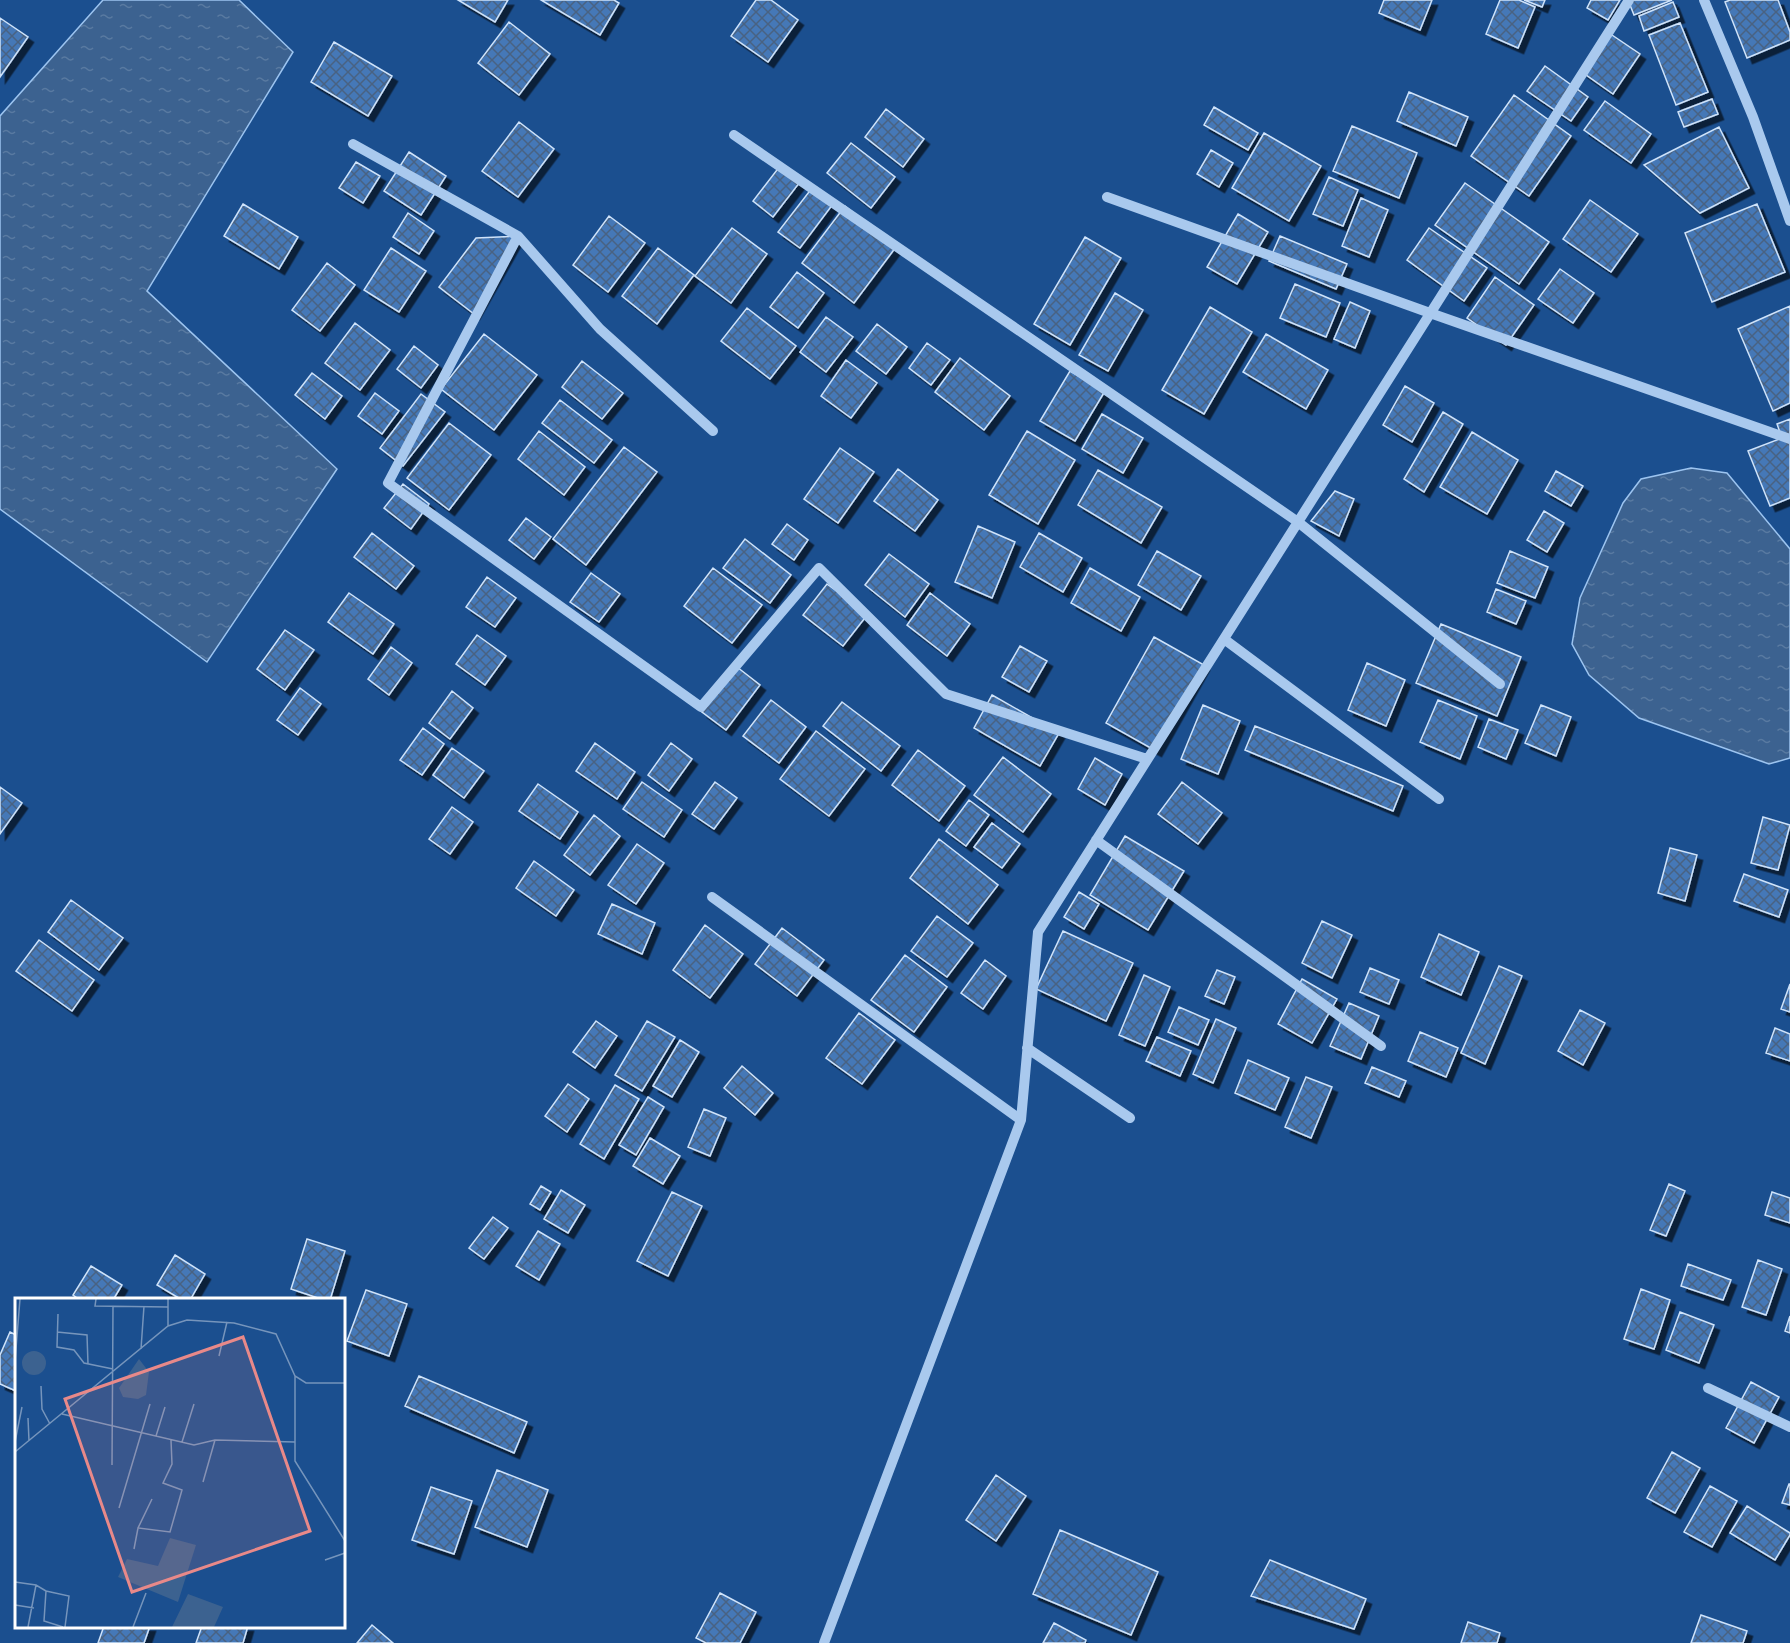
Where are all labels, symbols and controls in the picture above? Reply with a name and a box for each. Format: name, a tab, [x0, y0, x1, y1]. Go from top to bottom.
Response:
inset map	[15, 1298, 345, 1628]

